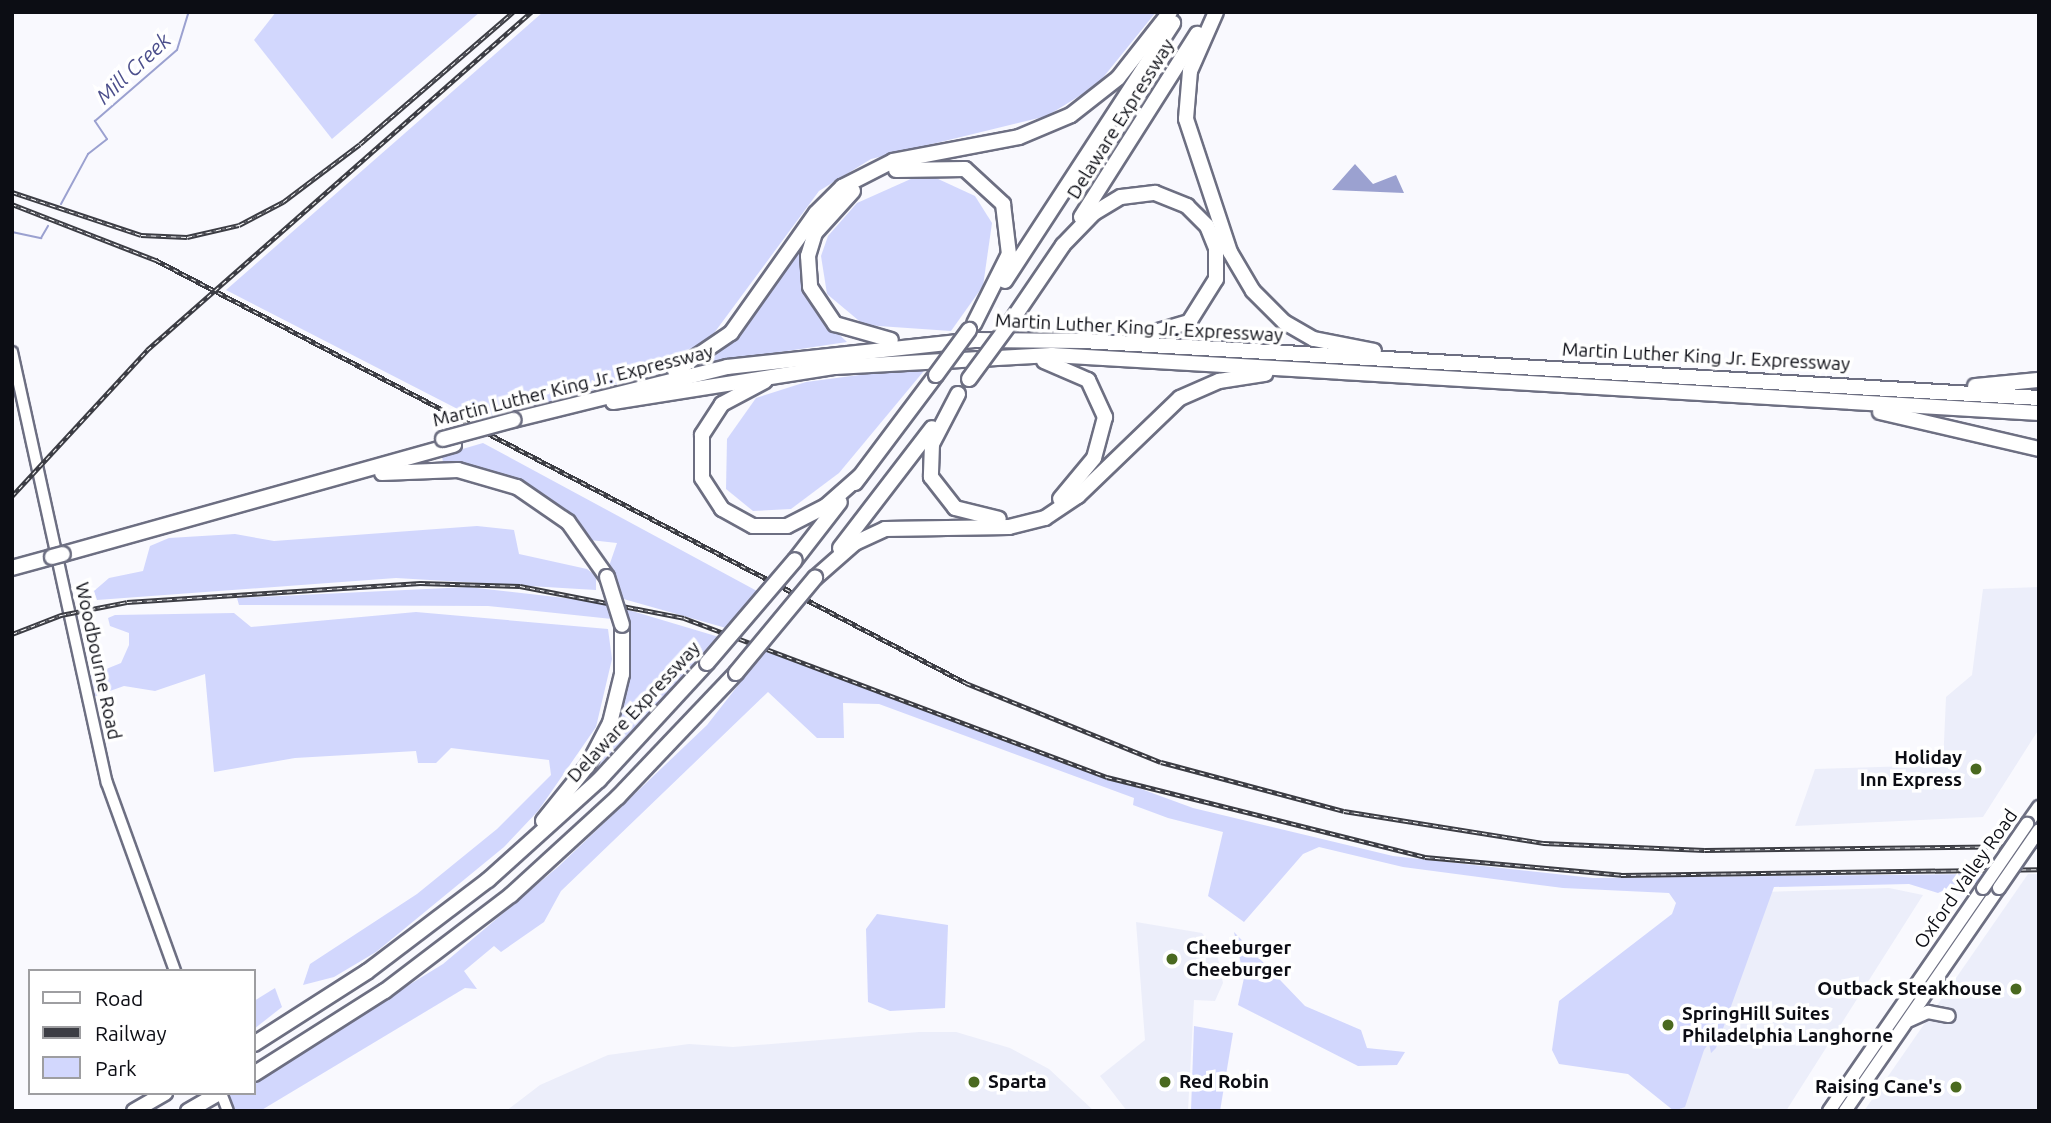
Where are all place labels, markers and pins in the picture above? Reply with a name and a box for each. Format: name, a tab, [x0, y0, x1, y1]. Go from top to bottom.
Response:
place label: Holiday Inn Express	[1860, 747, 1962, 791]
marker: Holiday Inn Express	[1968, 761, 1984, 777]
place label: Cheeburger Cheeburger	[1186, 937, 1291, 981]
marker: Cheeburger Cheeburger	[1164, 951, 1180, 967]
place label: Outback Steakhouse	[1817, 978, 2002, 1000]
marker: Outback Steakhouse	[2008, 981, 2024, 997]
place label: SpringHill Suites Philadelphia Langhorne	[1682, 1003, 1893, 1047]
marker: SpringHill Suites Philadelphia Langhorne	[1660, 1017, 1676, 1033]
place label: Sparta	[988, 1071, 1047, 1093]
place label: Red Robin	[1179, 1071, 1269, 1093]
marker: Sparta	[966, 1074, 982, 1090]
marker: Red Robin	[1157, 1074, 1173, 1090]
place label: Raising Cane's	[1815, 1076, 1942, 1098]
marker: Raising Cane's	[1948, 1079, 1964, 1095]

